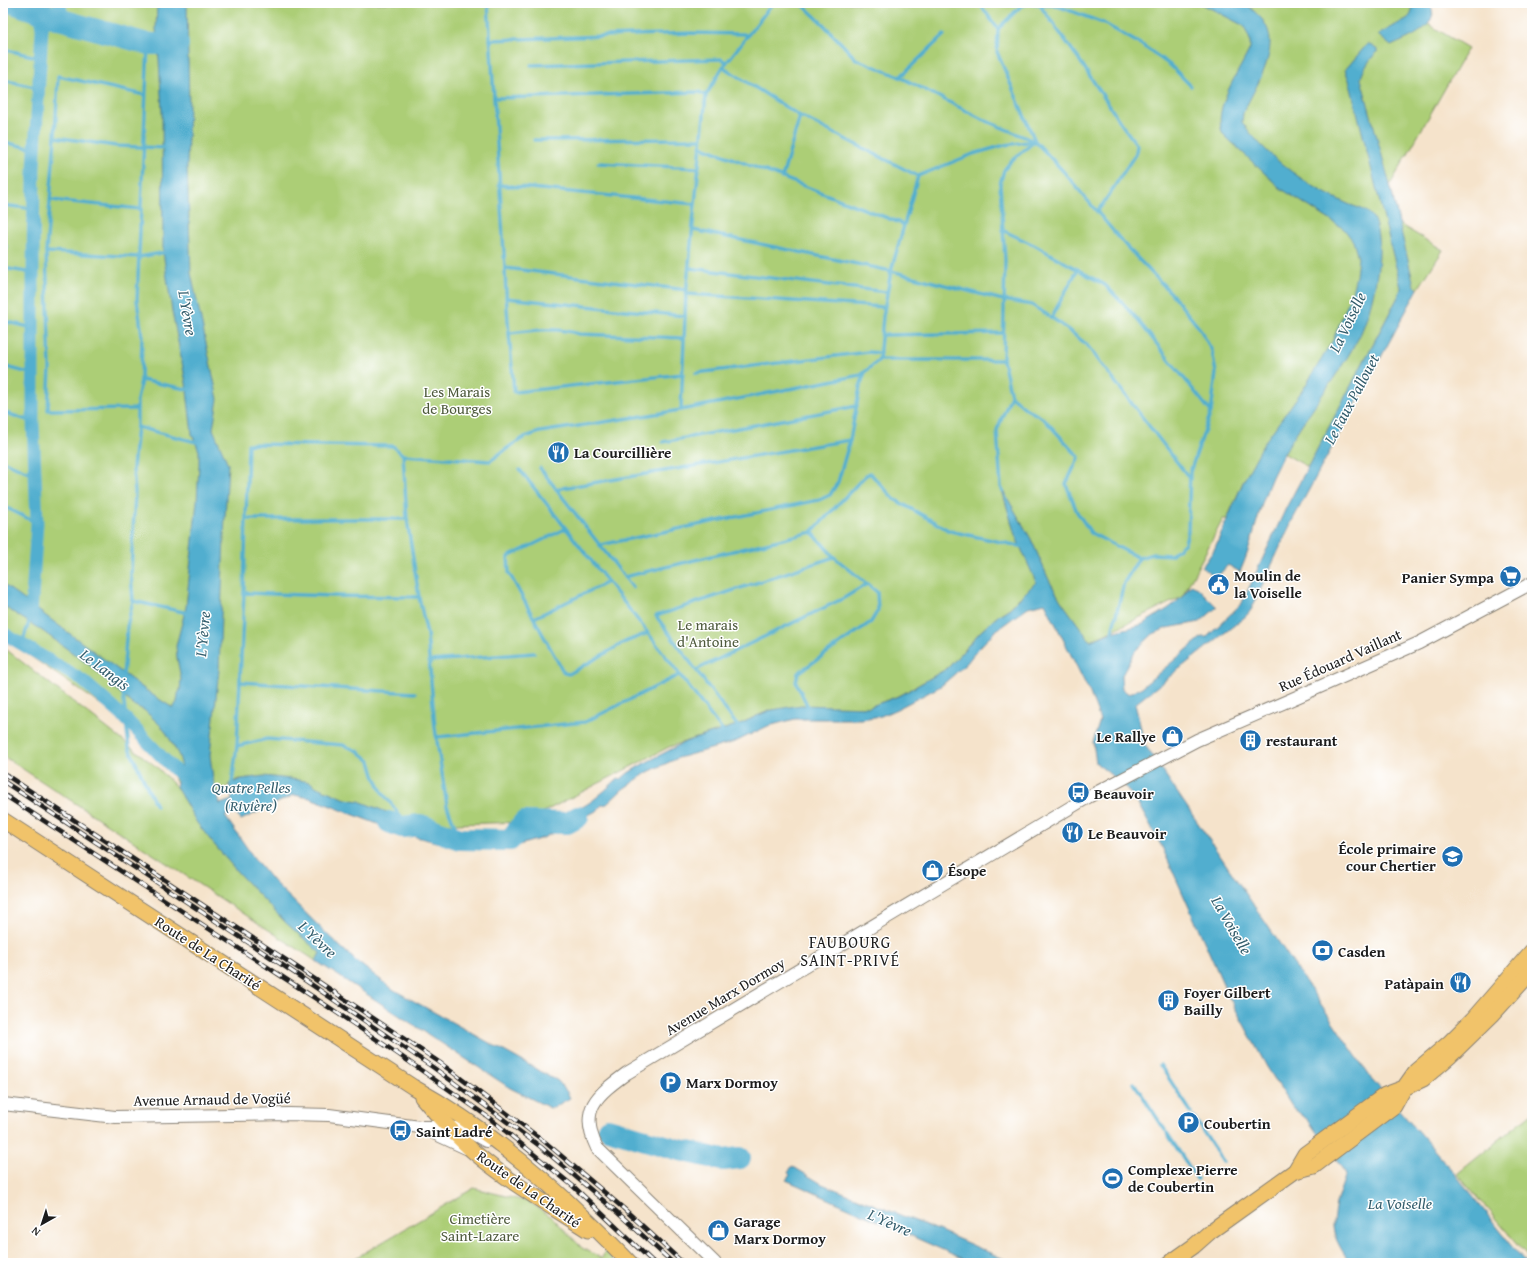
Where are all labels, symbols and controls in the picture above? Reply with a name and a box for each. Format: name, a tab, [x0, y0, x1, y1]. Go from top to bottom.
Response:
water label: La Voiselle	[1322, 287, 1372, 357]
water label: L'Yèvre	[172, 288, 204, 338]
water label: Le Faux Pallouet	[1317, 349, 1385, 449]
park label: Les Marais de Bourges	[422, 381, 492, 419]
restaurant icon: La Courcillière	[545, 439, 571, 465]
place label: La Courcillière	[574, 442, 671, 463]
supermarket icon: Panier Sympa	[1497, 564, 1523, 590]
place label: Moulin de la Voiselle	[1234, 565, 1302, 603]
place label: Panier Sympa	[1402, 567, 1494, 588]
public building icon: Moulin de la Voiselle	[1206, 571, 1232, 597]
water label: L'Yèvre	[188, 610, 216, 659]
park label: Le marais d'Antoine	[677, 614, 739, 652]
street label: Rue Édouard Vaillant	[1275, 623, 1405, 697]
water label: Le Langis	[74, 642, 135, 696]
shop icon: Le Rallye	[1159, 723, 1185, 749]
place label: Le Rallye	[1096, 726, 1156, 747]
building icon: restaurant	[1237, 727, 1263, 753]
place label: restaurant	[1266, 730, 1338, 751]
water label: Quatre Pelles (Rivière)	[211, 775, 291, 817]
bus stop icon: Beauvoir	[1066, 780, 1092, 806]
place label: Beauvoir	[1094, 783, 1154, 804]
restaurant icon: Le Beauvoir	[1059, 820, 1085, 846]
place label: Le Beauvoir	[1088, 823, 1166, 844]
place label: École primaire cour Chertier	[1338, 838, 1436, 876]
school or university icon: École primaire cour Chertier	[1439, 844, 1465, 870]
shop icon: Ésope	[919, 857, 945, 883]
place label: Ésope	[948, 860, 986, 881]
water label: La Voiselle	[1205, 890, 1259, 959]
street label: Route de La Charité	[151, 911, 265, 995]
water label: L'Yèvre	[292, 914, 343, 964]
district label: FAUBOURG SAINT-PRIVÉ	[800, 930, 900, 972]
bank icon: Casden	[1309, 938, 1335, 964]
place label: Casden	[1338, 941, 1386, 962]
street label: Avenue Marx Dormoy	[661, 952, 789, 1040]
restaurant icon: Patàpain	[1447, 970, 1473, 996]
place label: Patàpain	[1384, 973, 1444, 994]
place label: Foyer Gilbert Bailly	[1184, 982, 1271, 1020]
building icon: Foyer Gilbert Bailly	[1155, 988, 1181, 1014]
parking icon: Marx Dormoy	[658, 1069, 684, 1095]
place label: Marx Dormoy	[686, 1072, 778, 1093]
street label: Avenue Arnaud de Vogüé	[133, 1087, 291, 1111]
parking icon: Coubertin	[1175, 1110, 1201, 1136]
place label: Coubertin	[1204, 1113, 1271, 1134]
bus stop icon: Saint Ladré	[388, 1118, 414, 1144]
place label: Saint Ladré	[416, 1121, 492, 1142]
street label: Route de La Charité	[473, 1145, 585, 1233]
place label: Complexe Pierre de Coubertin	[1128, 1159, 1238, 1197]
sports icon: Complexe Pierre de Coubertin	[1100, 1165, 1126, 1191]
water label: La Voiselle	[1367, 1191, 1433, 1215]
water label: L'Yèvre	[863, 1201, 916, 1242]
north arrow	[22, 1204, 62, 1244]
park label: Cimetière Saint-Lazare	[441, 1208, 519, 1246]
place label: Garage Marx Dormoy	[734, 1211, 826, 1249]
shop icon: Garage Marx Dormoy	[706, 1217, 732, 1243]
text: N	[27, 1223, 44, 1240]

